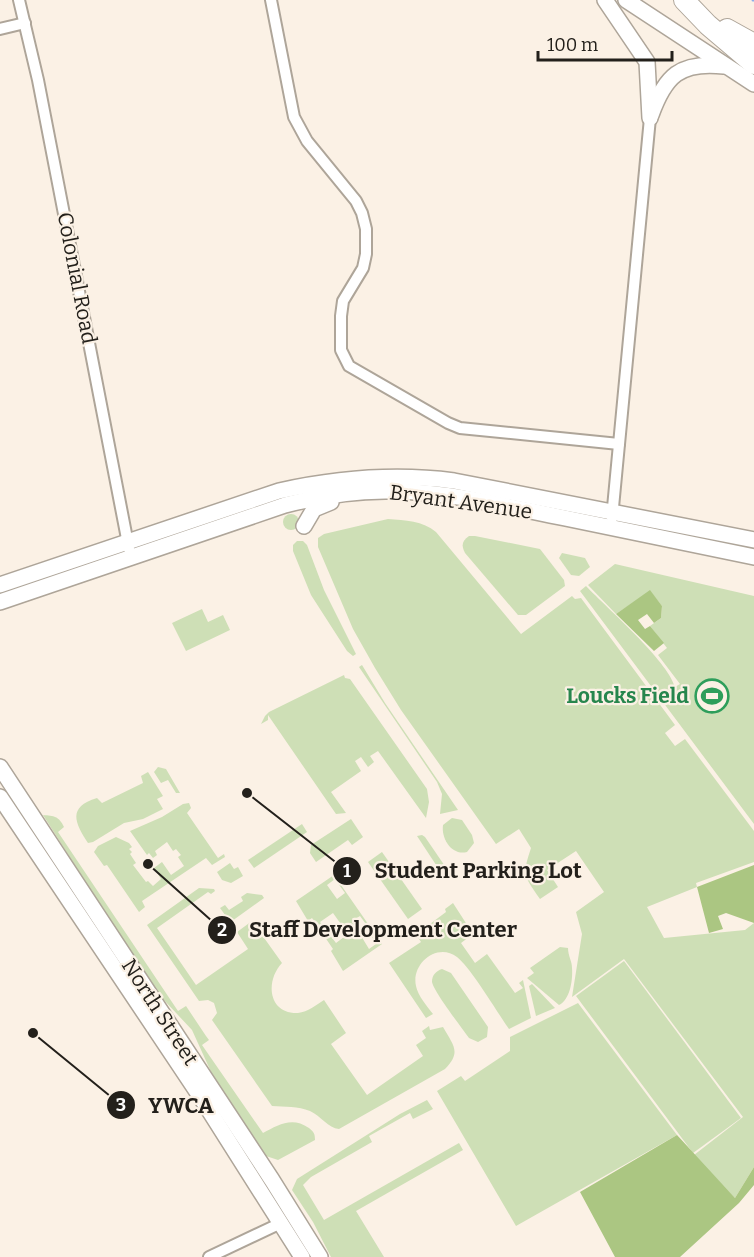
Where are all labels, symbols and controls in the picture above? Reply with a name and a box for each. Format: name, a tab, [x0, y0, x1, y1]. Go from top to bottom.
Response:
scale bar	[538, 24, 672, 62]
text: 100 m	[547, 34, 598, 56]
street label: Colonial Road	[51, 210, 103, 346]
street label: Bryant Avenue	[388, 479, 534, 525]
sports icon: Loucks Field	[694, 678, 730, 714]
place label: Loucks Field	[566, 683, 689, 709]
callout: Student Parking Lot	[332, 851, 593, 891]
text: Student Parking Lot	[374, 857, 582, 884]
text: 1	[343, 860, 351, 882]
callout: Staff Development Center	[207, 910, 529, 950]
text: Staff Development Center	[249, 916, 518, 943]
text: 2	[217, 919, 227, 941]
street label: North Street	[116, 954, 204, 1070]
callout: YWCA	[106, 1085, 226, 1125]
text: YWCA	[148, 1092, 214, 1119]
text: 3	[116, 1094, 126, 1116]

